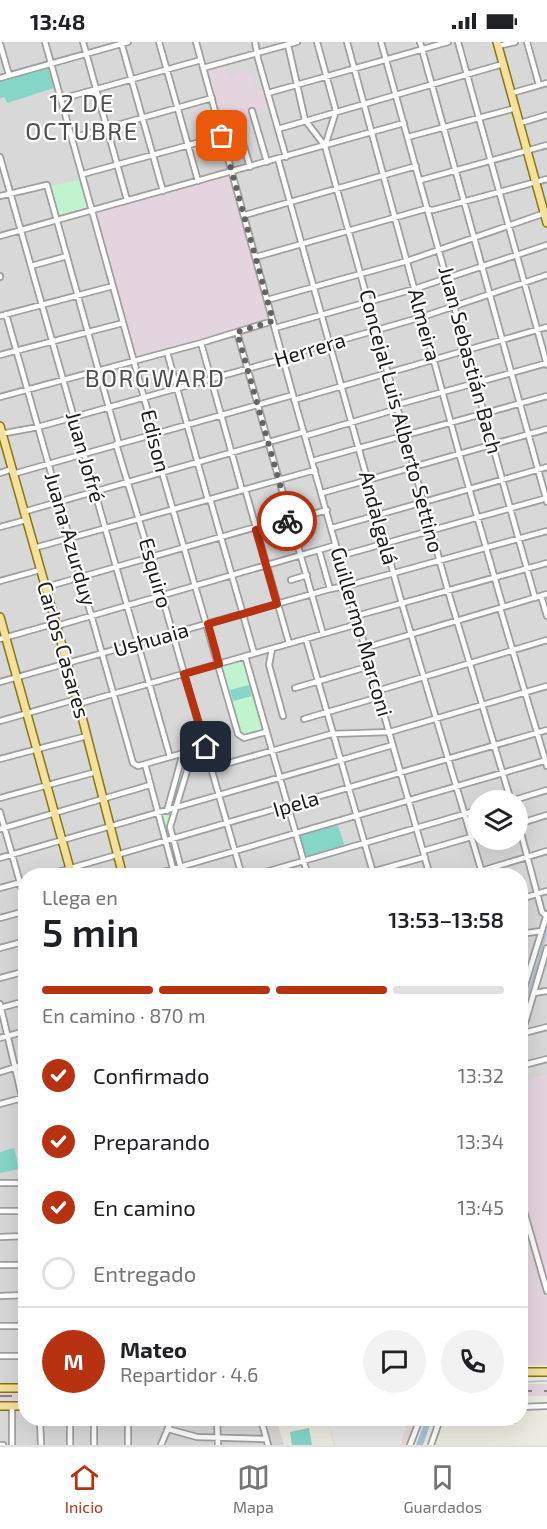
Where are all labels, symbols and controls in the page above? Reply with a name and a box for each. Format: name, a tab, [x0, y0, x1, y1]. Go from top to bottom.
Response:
text: 13:48	[30, 8, 85, 34]
district label: 12 DE OCTUBRE	[25, 88, 139, 145]
pin	[196, 110, 247, 161]
icon: bag	[205, 119, 238, 152]
street label: Juan Sebastián Bach	[434, 263, 509, 456]
street label: Concejal Luis Alberto Settino	[354, 286, 450, 555]
street label: Almeira	[404, 286, 447, 364]
street label: Herrera	[271, 326, 348, 371]
district label: BORGWARD	[85, 363, 225, 392]
street label: Edison	[137, 407, 176, 475]
street label: Juan Jofré	[62, 408, 111, 505]
street label: Andalgalá	[355, 468, 404, 567]
street label: Juana Azurduy	[40, 469, 102, 608]
courier	[257, 491, 317, 551]
icon: bike	[271, 505, 304, 538]
street label: Esquiro	[135, 535, 178, 610]
street label: Guillermo Marconi	[326, 544, 399, 719]
street label: Carlos Casares	[33, 578, 96, 721]
street label: Ushuaia	[110, 616, 191, 661]
pin	[180, 721, 231, 772]
icon: home	[189, 730, 222, 763]
street label: Ipela	[270, 784, 321, 821]
map controls	[468, 790, 528, 850]
button: layers	[468, 790, 528, 850]
text: Llega en	[42, 885, 118, 909]
text: 13:53–13:58	[388, 906, 504, 932]
text: 5 min	[42, 908, 140, 955]
text: En camino · 870 m	[42, 1003, 206, 1027]
icon: check	[42, 1059, 75, 1092]
text: Confirmado	[93, 1062, 209, 1088]
text: 13:32	[458, 1063, 504, 1087]
icon: check	[42, 1125, 75, 1158]
text: Preparando	[93, 1128, 210, 1154]
text: 13:34	[457, 1129, 504, 1153]
icon: check	[42, 1191, 75, 1224]
text: En camino	[93, 1194, 196, 1220]
text: 13:45	[457, 1195, 504, 1219]
text: Entregado	[93, 1260, 196, 1286]
button: chat	[363, 1330, 426, 1393]
button: phone	[441, 1330, 504, 1393]
text: Mateo	[120, 1336, 187, 1362]
text: M	[63, 1348, 84, 1374]
text: Repartidor · 4.6	[120, 1362, 259, 1386]
tab: Inicio	[65, 1461, 103, 1516]
tab: Mapa	[233, 1461, 274, 1516]
tab: Guardados	[404, 1461, 482, 1516]

